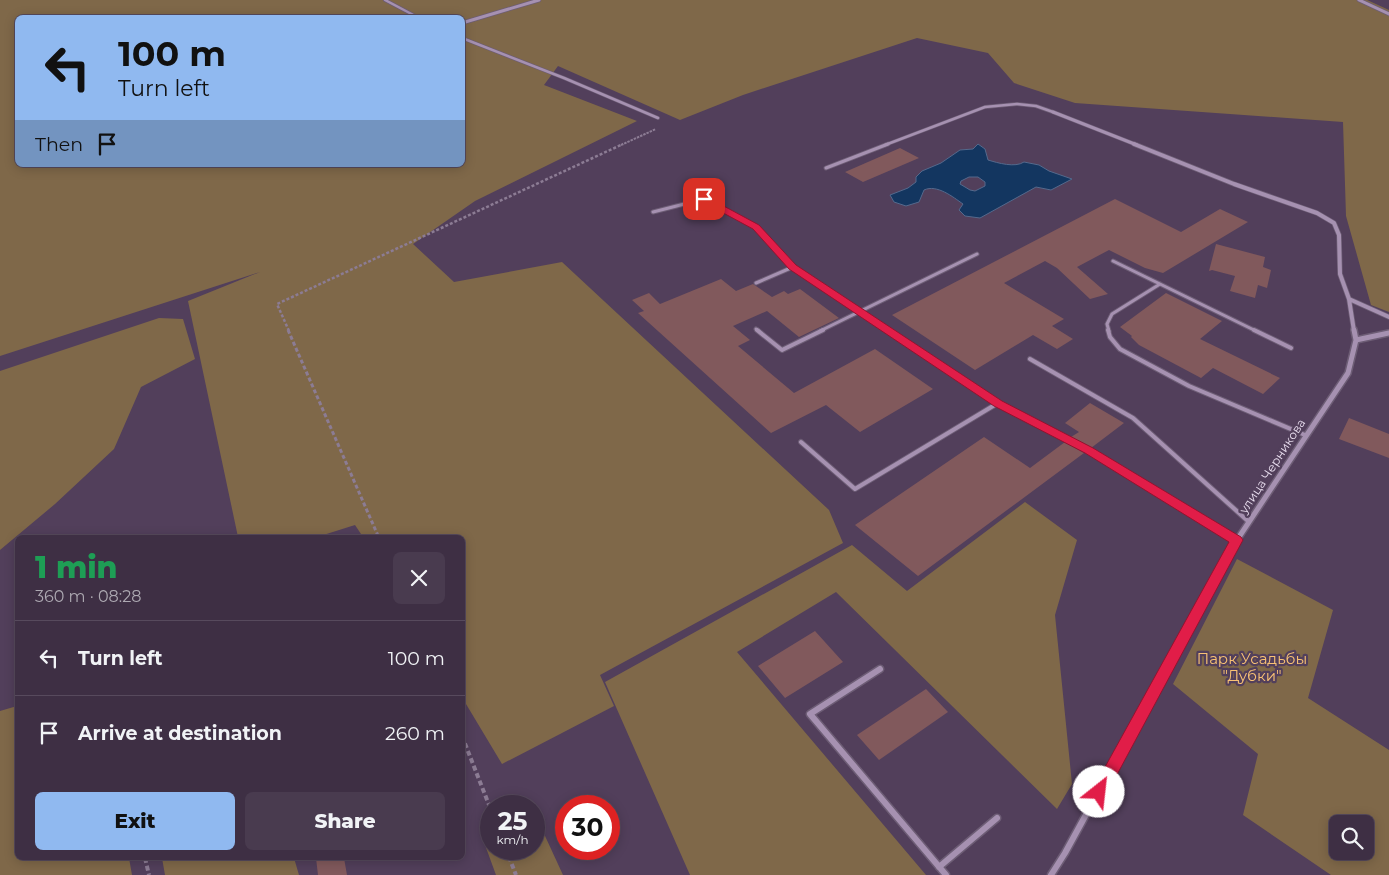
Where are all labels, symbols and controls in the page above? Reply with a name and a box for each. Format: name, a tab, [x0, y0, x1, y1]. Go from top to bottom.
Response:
text: 100 m	[118, 32, 226, 75]
icon: left	[35, 35, 100, 100]
text: Turn left	[118, 75, 210, 102]
icon: arrive	[93, 130, 121, 158]
text: Then	[35, 133, 83, 156]
pin	[683, 178, 725, 220]
icon: arrive	[690, 185, 718, 213]
street label: улица Черникова	[1235, 416, 1308, 517]
text: 1 min	[35, 549, 118, 586]
button: close	[393, 552, 445, 604]
text: 360 m · 08:28	[35, 587, 141, 606]
icon: left	[35, 644, 63, 672]
text: Turn left	[78, 647, 163, 670]
text: 100 m	[388, 647, 445, 670]
park label: Парк Усадьбы "Дубки"	[1197, 649, 1307, 685]
icon: arrive	[35, 719, 63, 747]
text: Arrive at destination	[78, 722, 282, 745]
text: 260 m	[385, 722, 445, 745]
position arrow	[1072, 765, 1124, 817]
button: Exit	[35, 792, 235, 850]
button: Share	[245, 792, 445, 850]
speed limit sign: 30	[555, 795, 620, 860]
text: 25	[498, 806, 527, 836]
map controls	[1329, 815, 1374, 860]
button: search	[1329, 815, 1374, 860]
text: km/h	[496, 832, 529, 847]

